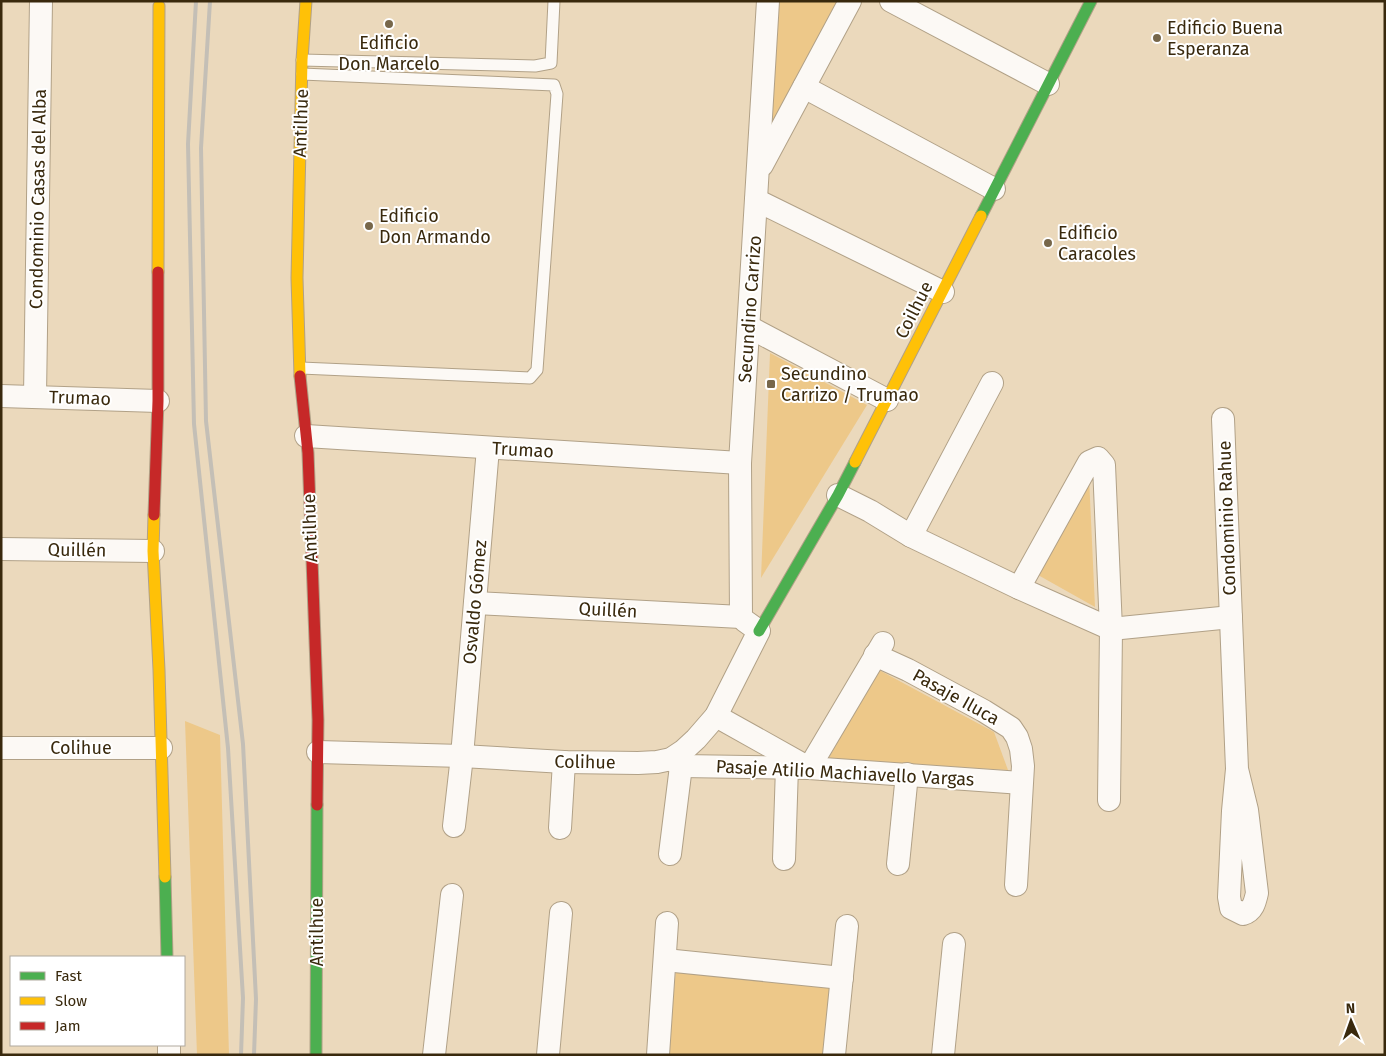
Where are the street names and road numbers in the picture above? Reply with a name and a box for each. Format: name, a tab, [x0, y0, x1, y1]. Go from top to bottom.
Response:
street label: Antilhue	[289, 88, 313, 158]
street label: Condominio Casas del Alba	[25, 89, 51, 309]
street label: Secundino Carrizo	[734, 235, 766, 383]
street label: Coilhue	[890, 278, 938, 342]
street label: Trumao	[49, 386, 111, 410]
street label: Trumao	[492, 437, 554, 463]
street label: Condominio Rahue	[1213, 440, 1241, 596]
street label: Antilhue	[298, 493, 322, 563]
street label: Quillén	[47, 538, 107, 562]
street label: Osvaldo Gómez	[459, 539, 491, 665]
street label: Quillén	[578, 597, 638, 623]
street label: Pasaje Iluca	[909, 664, 1003, 730]
street label: Colihue	[50, 737, 112, 759]
street label: Colihue	[554, 750, 616, 774]
street label: Pasaje Atilio Machiavello Vargas	[715, 755, 975, 791]
street label: Antilhue	[306, 898, 328, 966]

